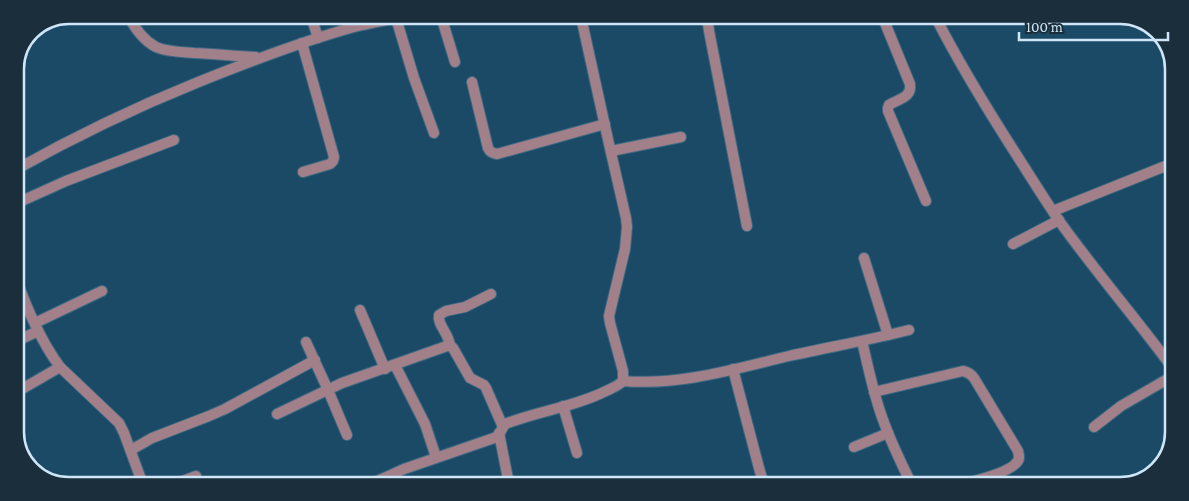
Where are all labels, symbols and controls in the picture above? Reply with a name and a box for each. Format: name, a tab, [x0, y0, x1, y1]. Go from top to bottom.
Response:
scale bar	[1019, 10, 1168, 42]
text: 100 m	[1026, 19, 1063, 35]

